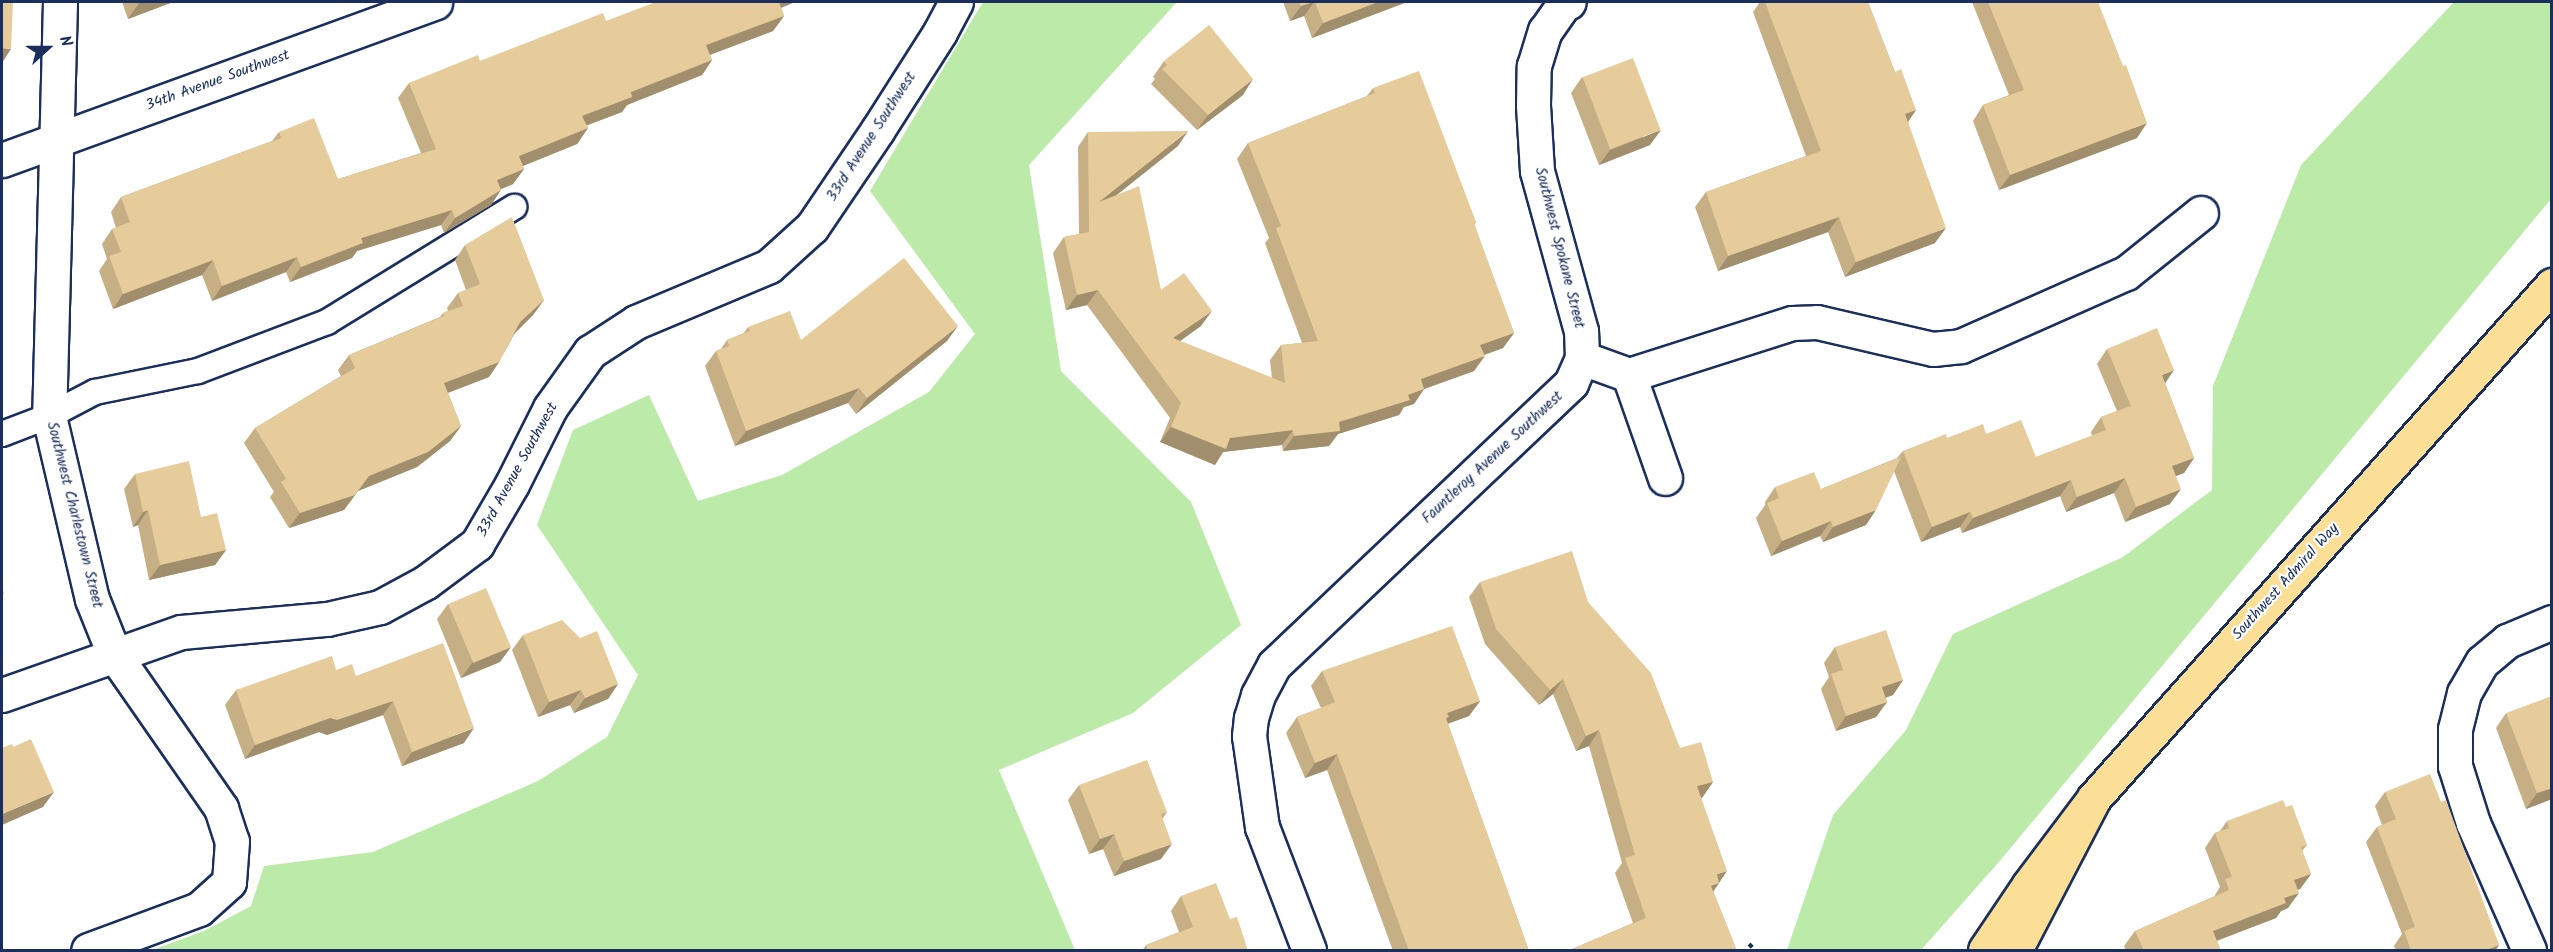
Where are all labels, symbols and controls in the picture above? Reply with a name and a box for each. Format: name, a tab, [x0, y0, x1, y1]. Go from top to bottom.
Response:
north arrow	[18, 18, 78, 78]
text: N	[52, 32, 79, 51]
street label: 34th Avenue Southwest	[144, 47, 292, 115]
street label: 33rd Avenue Southwest	[823, 69, 921, 205]
street label: Southwest Spokane Street	[1530, 165, 1588, 331]
street label: Fauntleroy Avenue Southwest	[1419, 388, 1567, 528]
street label: 33rd Avenue Southwest	[474, 400, 562, 540]
street label: Southwest Charlestown Street	[42, 420, 106, 610]
street label: Southwest Admiral Way	[2229, 520, 2343, 644]

